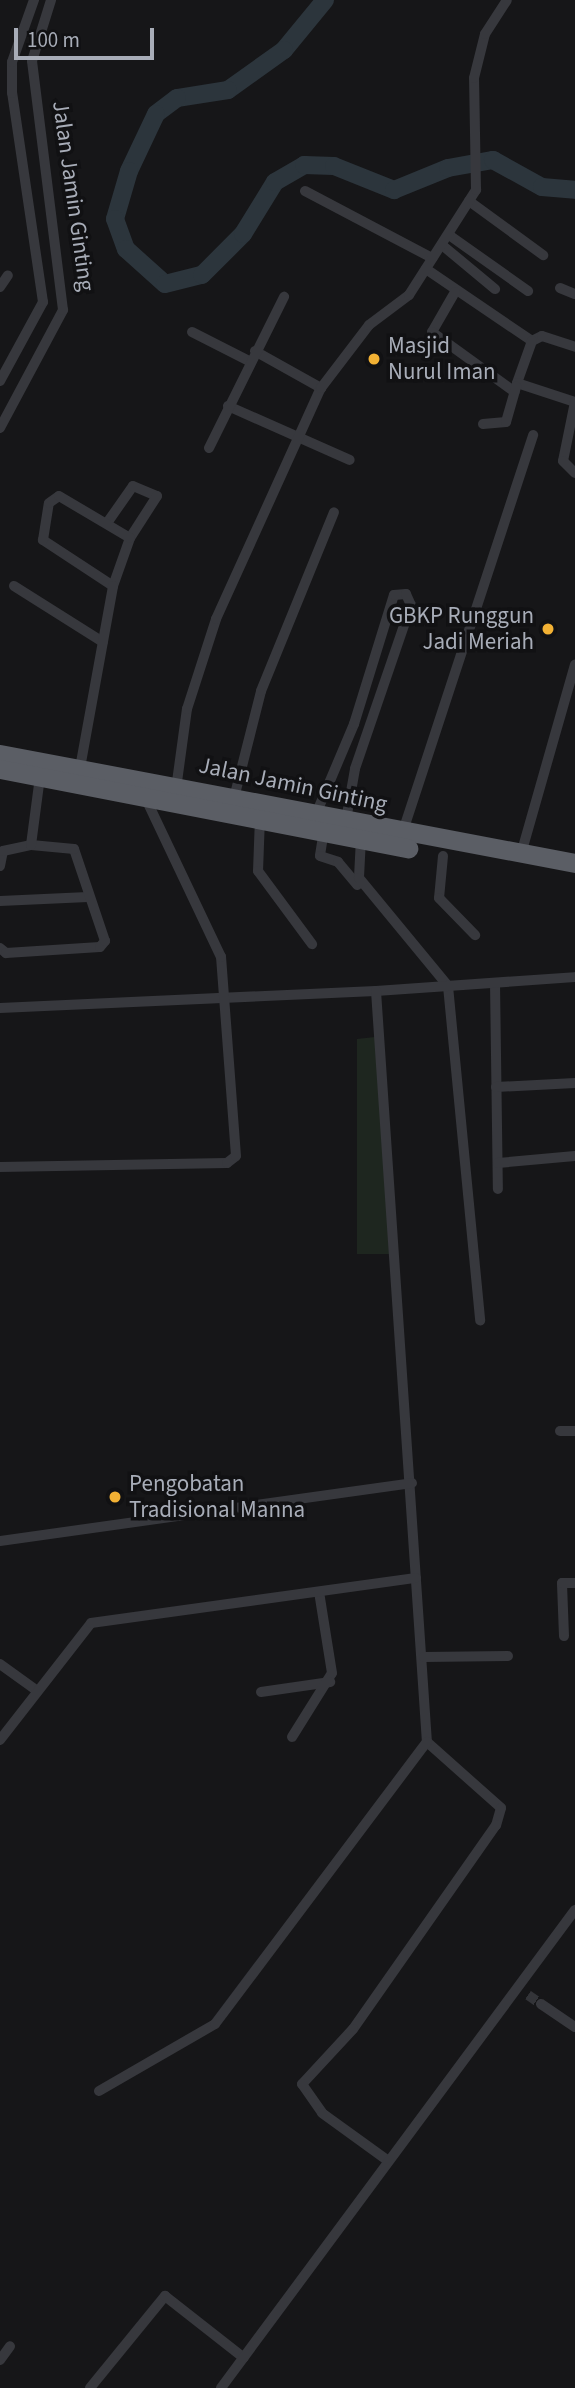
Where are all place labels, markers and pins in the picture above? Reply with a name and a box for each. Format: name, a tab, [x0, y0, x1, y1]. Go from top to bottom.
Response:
place label: Masjid Nurul Iman	[388, 332, 496, 386]
marker: Masjid Nurul Iman	[366, 351, 382, 367]
place label: GBKP Runggun Jadi Meriah	[389, 602, 534, 656]
marker: GBKP Runggun Jadi Meriah	[540, 621, 556, 637]
place label: Pengobatan Tradisional Manna	[129, 1470, 305, 1524]
marker: Pengobatan Tradisional Manna	[107, 1489, 123, 1505]

